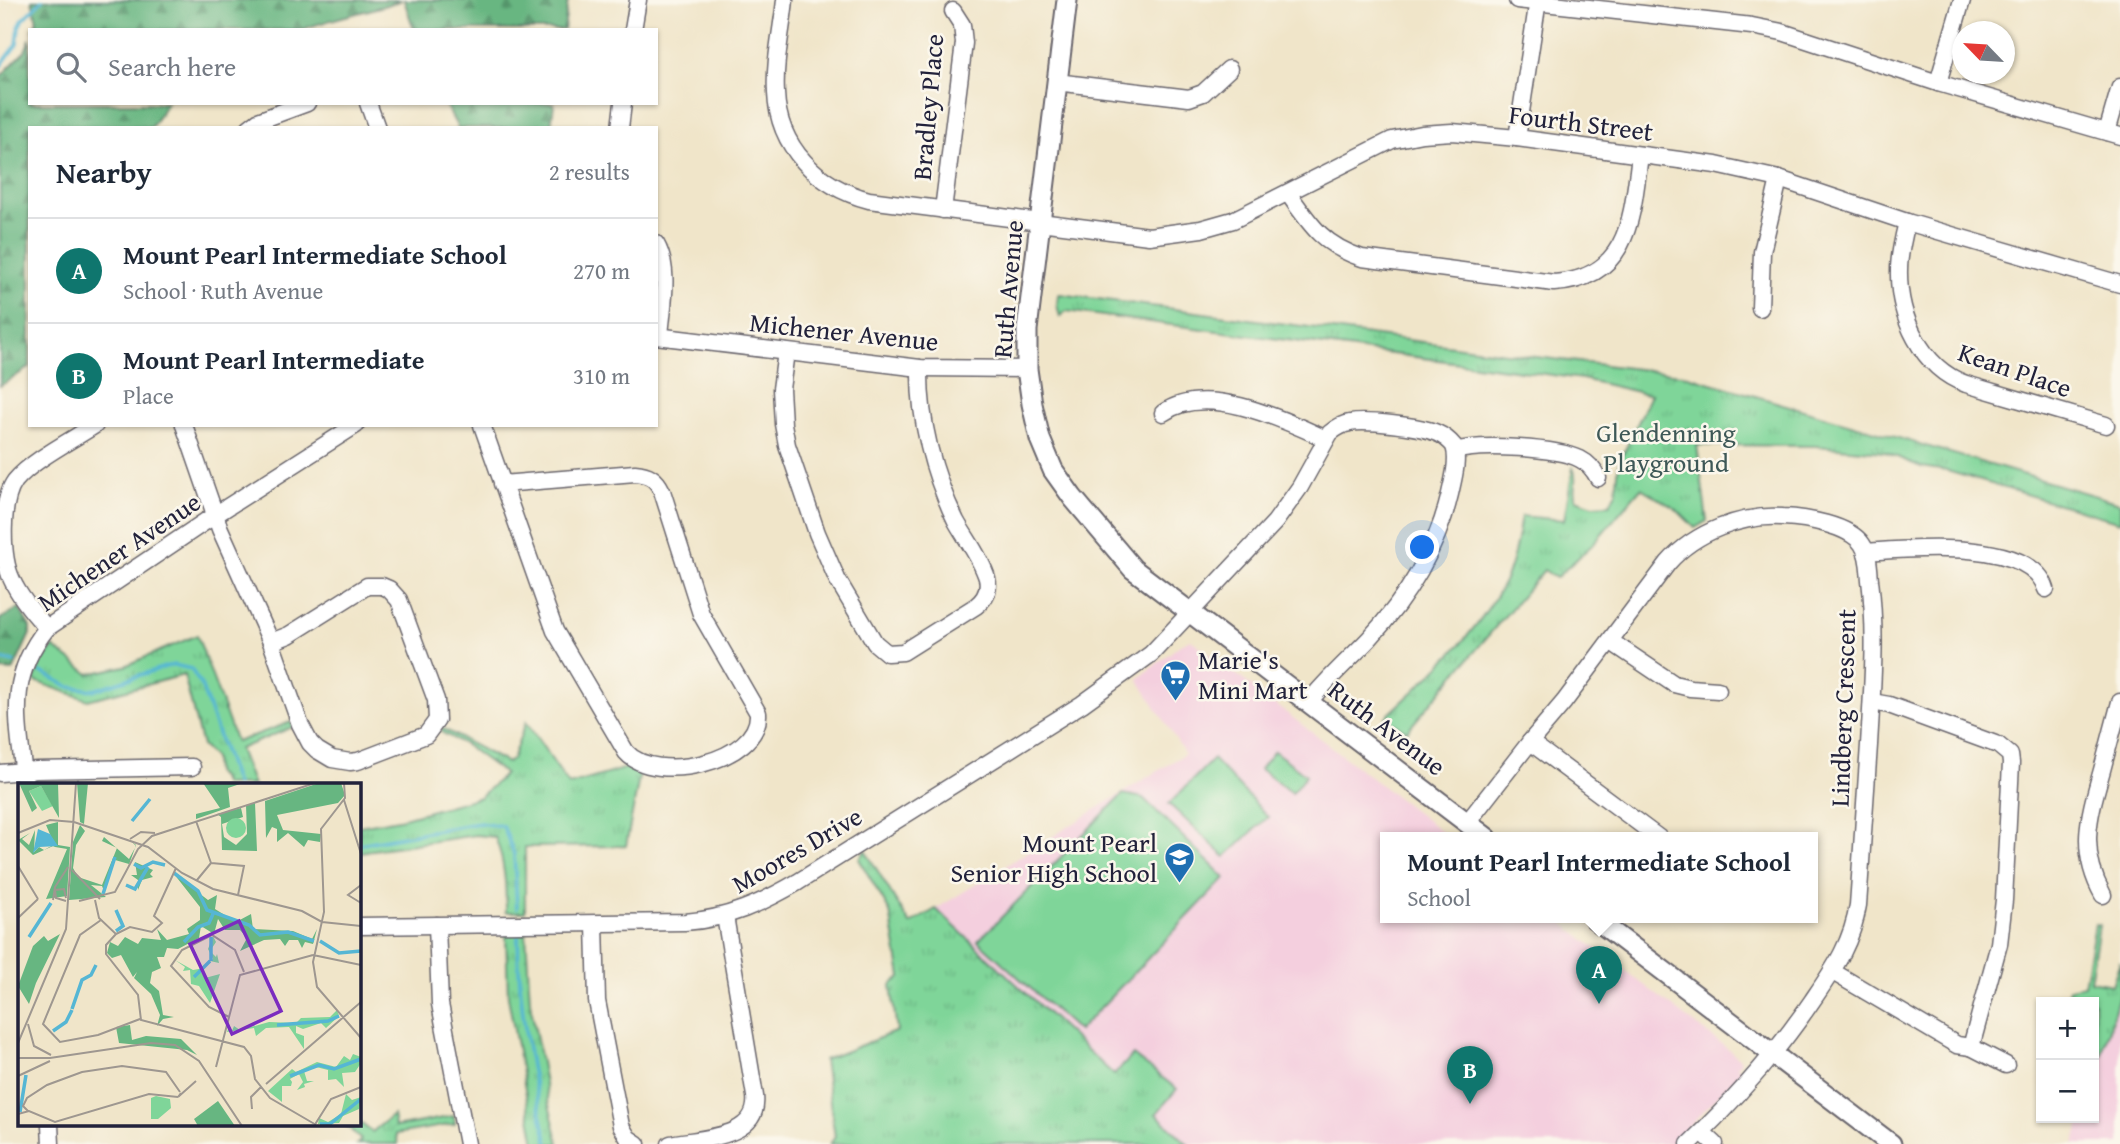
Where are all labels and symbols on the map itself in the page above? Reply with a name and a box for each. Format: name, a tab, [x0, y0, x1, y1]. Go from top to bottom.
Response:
north arrow	[1952, 21, 2015, 84]
street label: Bradley Place	[902, 32, 953, 182]
street label: Fourth Street	[1507, 94, 1655, 151]
street label: Ruth Avenue	[982, 218, 1033, 360]
street label: Michener Avenue	[748, 302, 940, 361]
street label: Kean Place	[1953, 332, 2077, 407]
park label: Glendenning Playground	[1596, 413, 1736, 482]
street label: Michener Avenue	[29, 482, 208, 621]
your location	[1405, 530, 1439, 564]
street label: Lindberg Crescent	[1820, 608, 1865, 808]
place label: Marie's Mini Mart	[1198, 640, 1308, 709]
supermarket icon: Marie's Mini Mart	[1158, 658, 1192, 702]
street label: Ruth Avenue	[1320, 670, 1454, 785]
inset map	[18, 783, 360, 1126]
street label: Moores Drive	[724, 796, 869, 903]
place label: Mount Pearl Senior High School	[950, 823, 1157, 892]
school or university icon: Mount Pearl Senior High School	[1163, 841, 1197, 885]
pin: A	[1576, 946, 1622, 1004]
pin: B	[1447, 1046, 1493, 1104]

